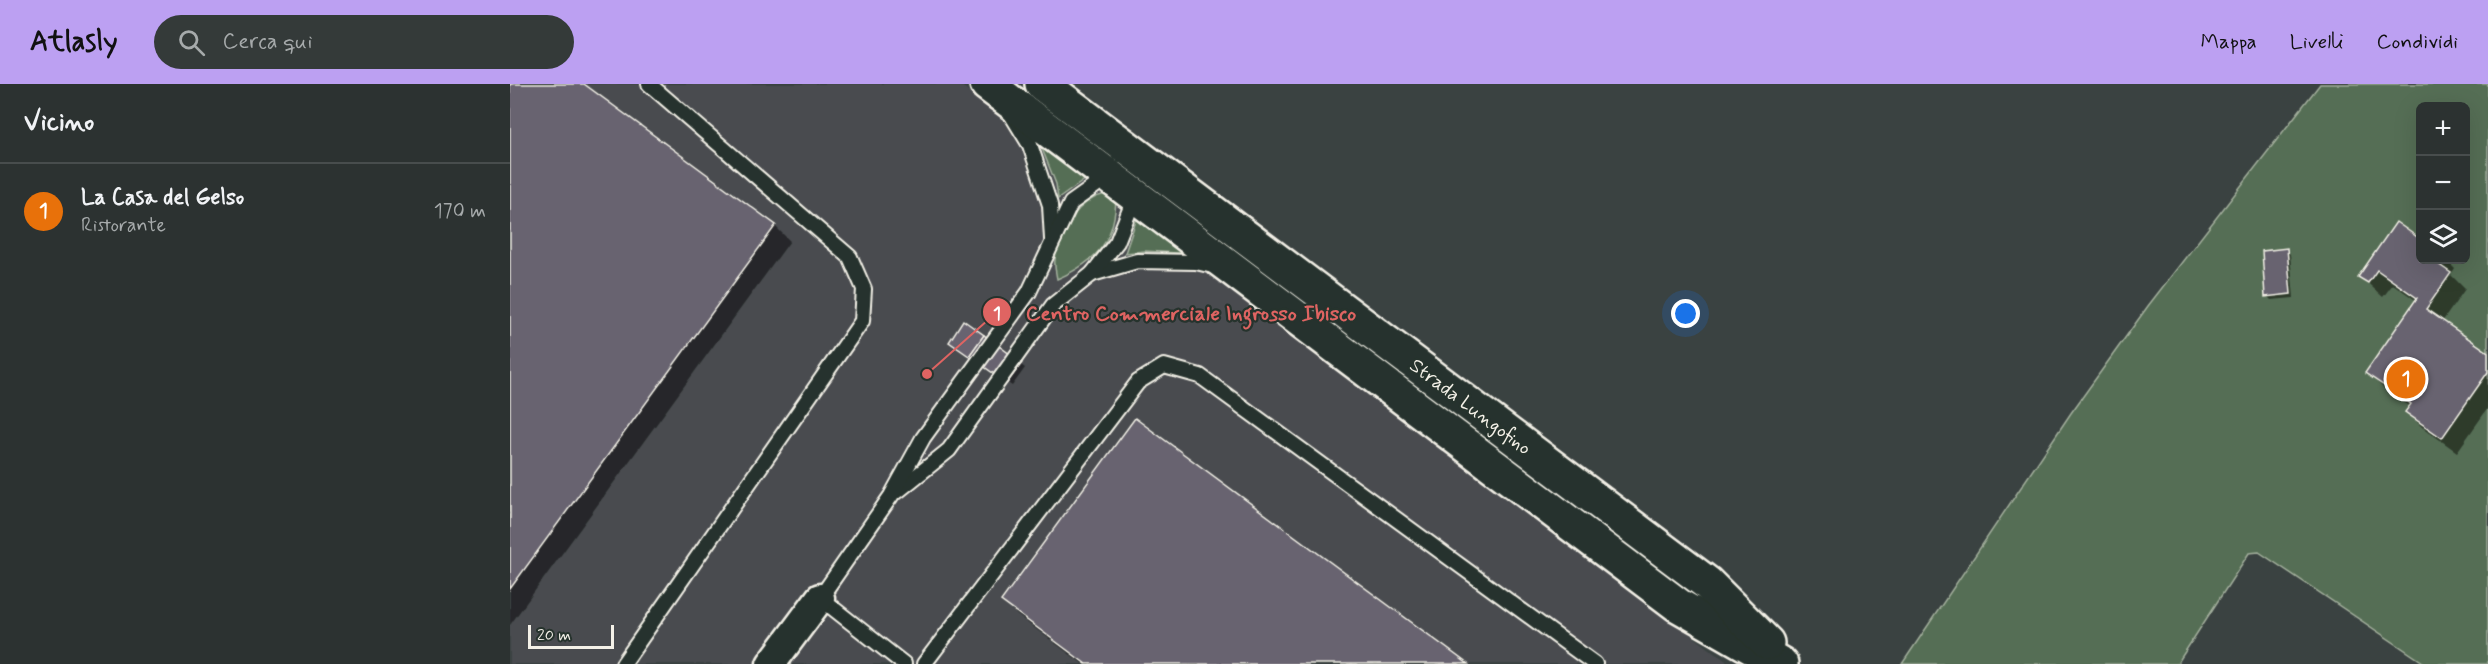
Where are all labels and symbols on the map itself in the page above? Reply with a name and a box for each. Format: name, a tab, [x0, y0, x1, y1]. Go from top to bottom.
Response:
callout: Centro Commerciale Ingrosso Ibisco	[982, 293, 1370, 332]
your location	[1671, 299, 1700, 328]
text: Centro Commerciale Ingrosso Ibisco	[1026, 300, 1356, 330]
text: 1	[993, 302, 1001, 326]
street label: Strada Lungofino	[1404, 353, 1536, 462]
pin: 1	[2386, 356, 2426, 402]
scale bar	[528, 622, 614, 650]

